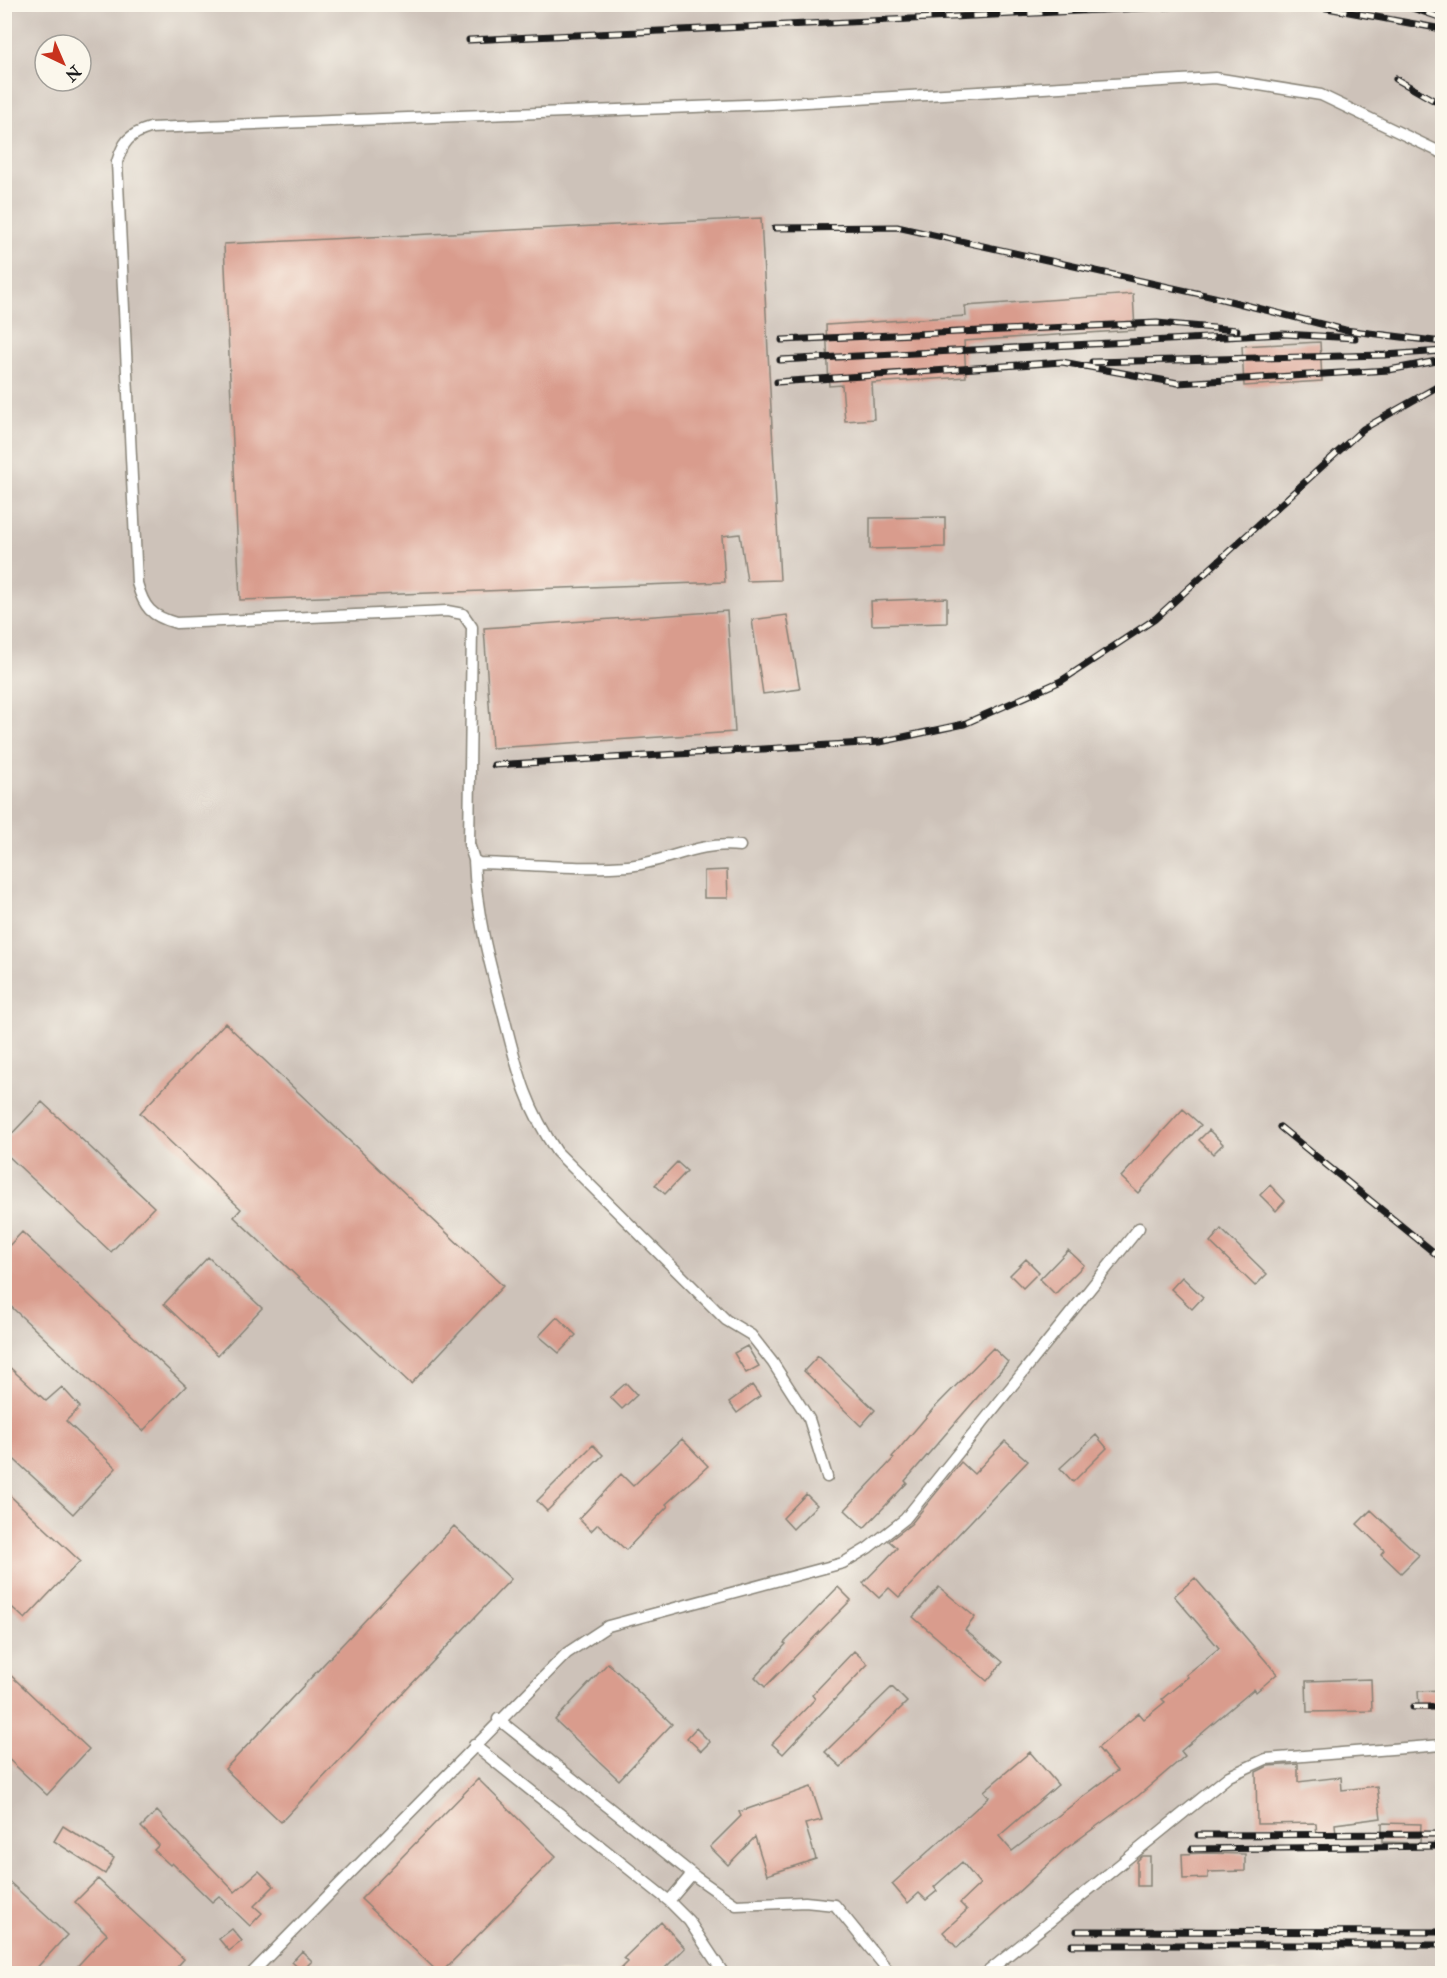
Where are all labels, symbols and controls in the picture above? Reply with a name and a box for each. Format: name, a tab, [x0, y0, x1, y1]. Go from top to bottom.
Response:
north arrow	[33, 33, 93, 93]
text: N	[60, 60, 86, 86]

